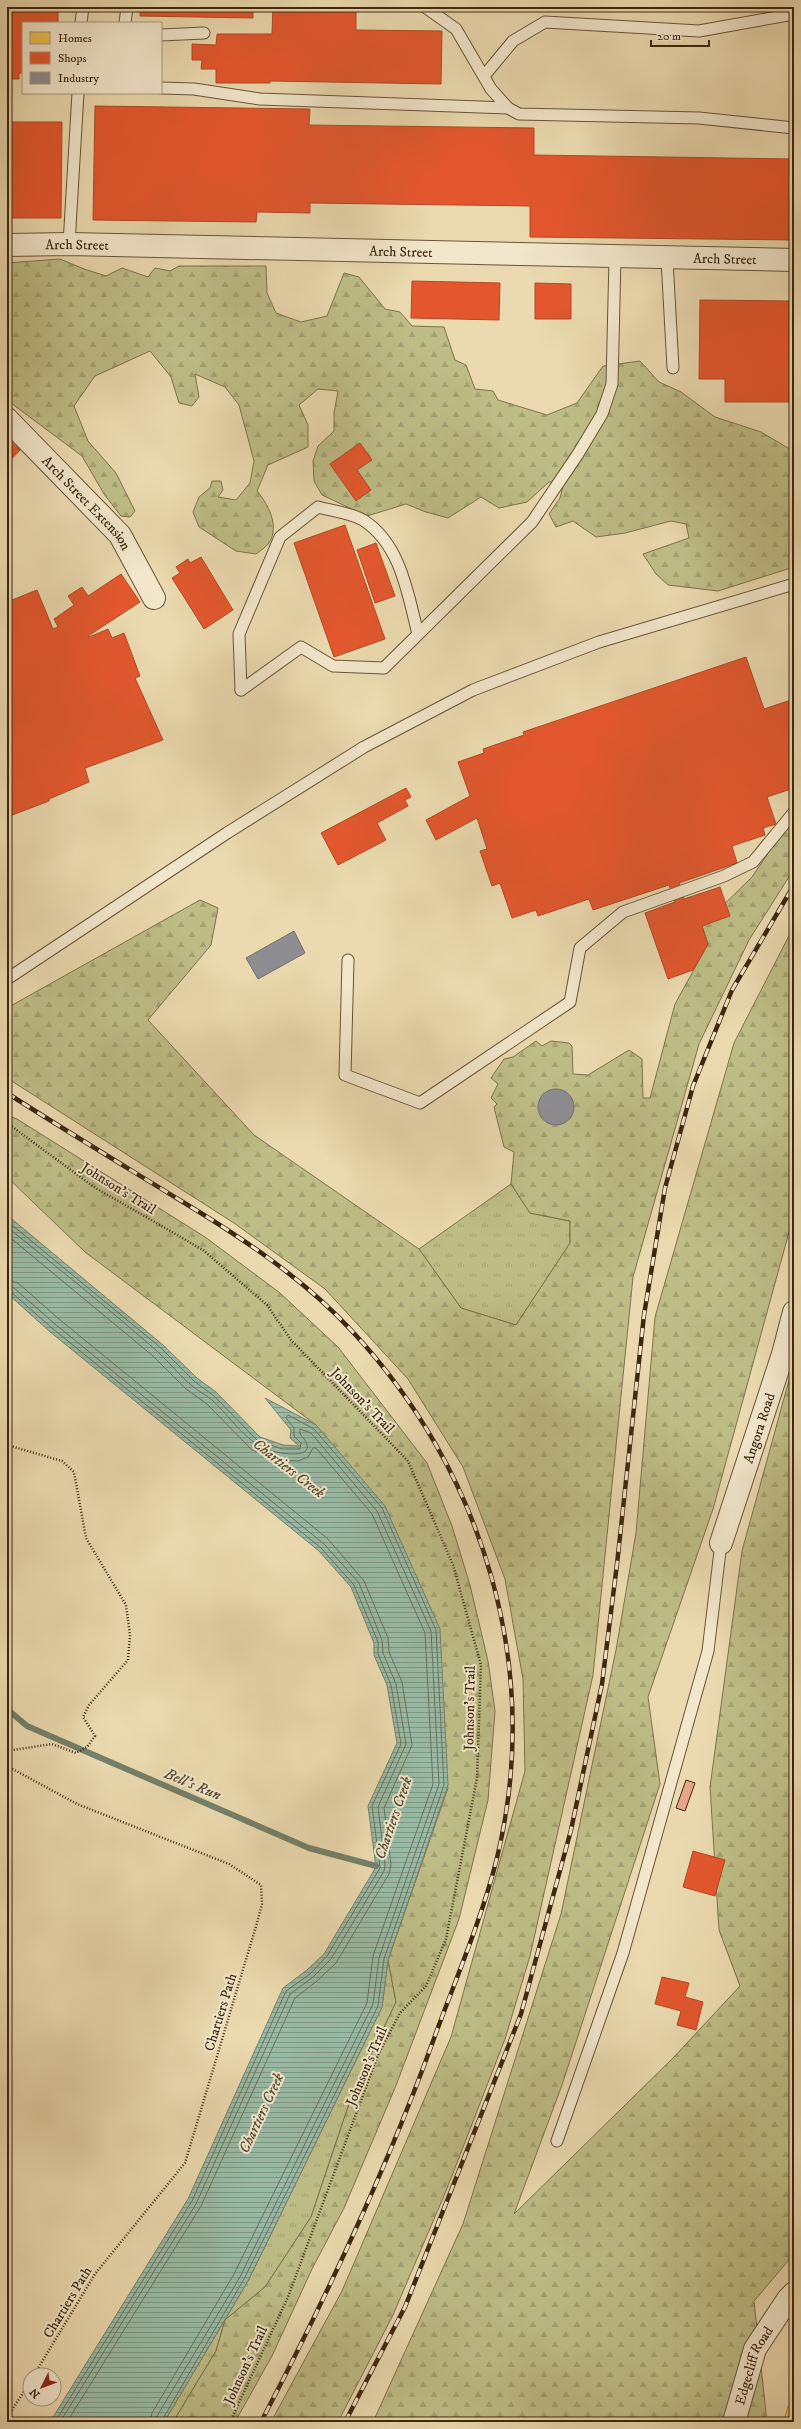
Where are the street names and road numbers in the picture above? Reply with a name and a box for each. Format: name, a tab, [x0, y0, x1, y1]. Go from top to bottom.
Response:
street label: Arch Street	[45, 236, 109, 255]
street label: Arch Street	[369, 243, 433, 262]
street label: Arch Street	[693, 250, 757, 269]
street label: Arch Street Extension	[38, 452, 135, 554]
street label: Johnson's Trail	[76, 1158, 160, 1219]
street label: Johnson's Trail	[325, 1363, 399, 1438]
street label: Angora Road	[740, 1391, 780, 1466]
street label: Johnson's Trail	[460, 1665, 480, 1752]
street label: Chartiers Path	[201, 1971, 242, 2053]
street label: Johnson's Trail	[341, 2023, 392, 2111]
street label: Chartiers Path	[39, 2263, 97, 2342]
street label: Johnson's Trail	[219, 2323, 272, 2409]
street label: Edgecliff Road	[731, 2323, 777, 2407]

